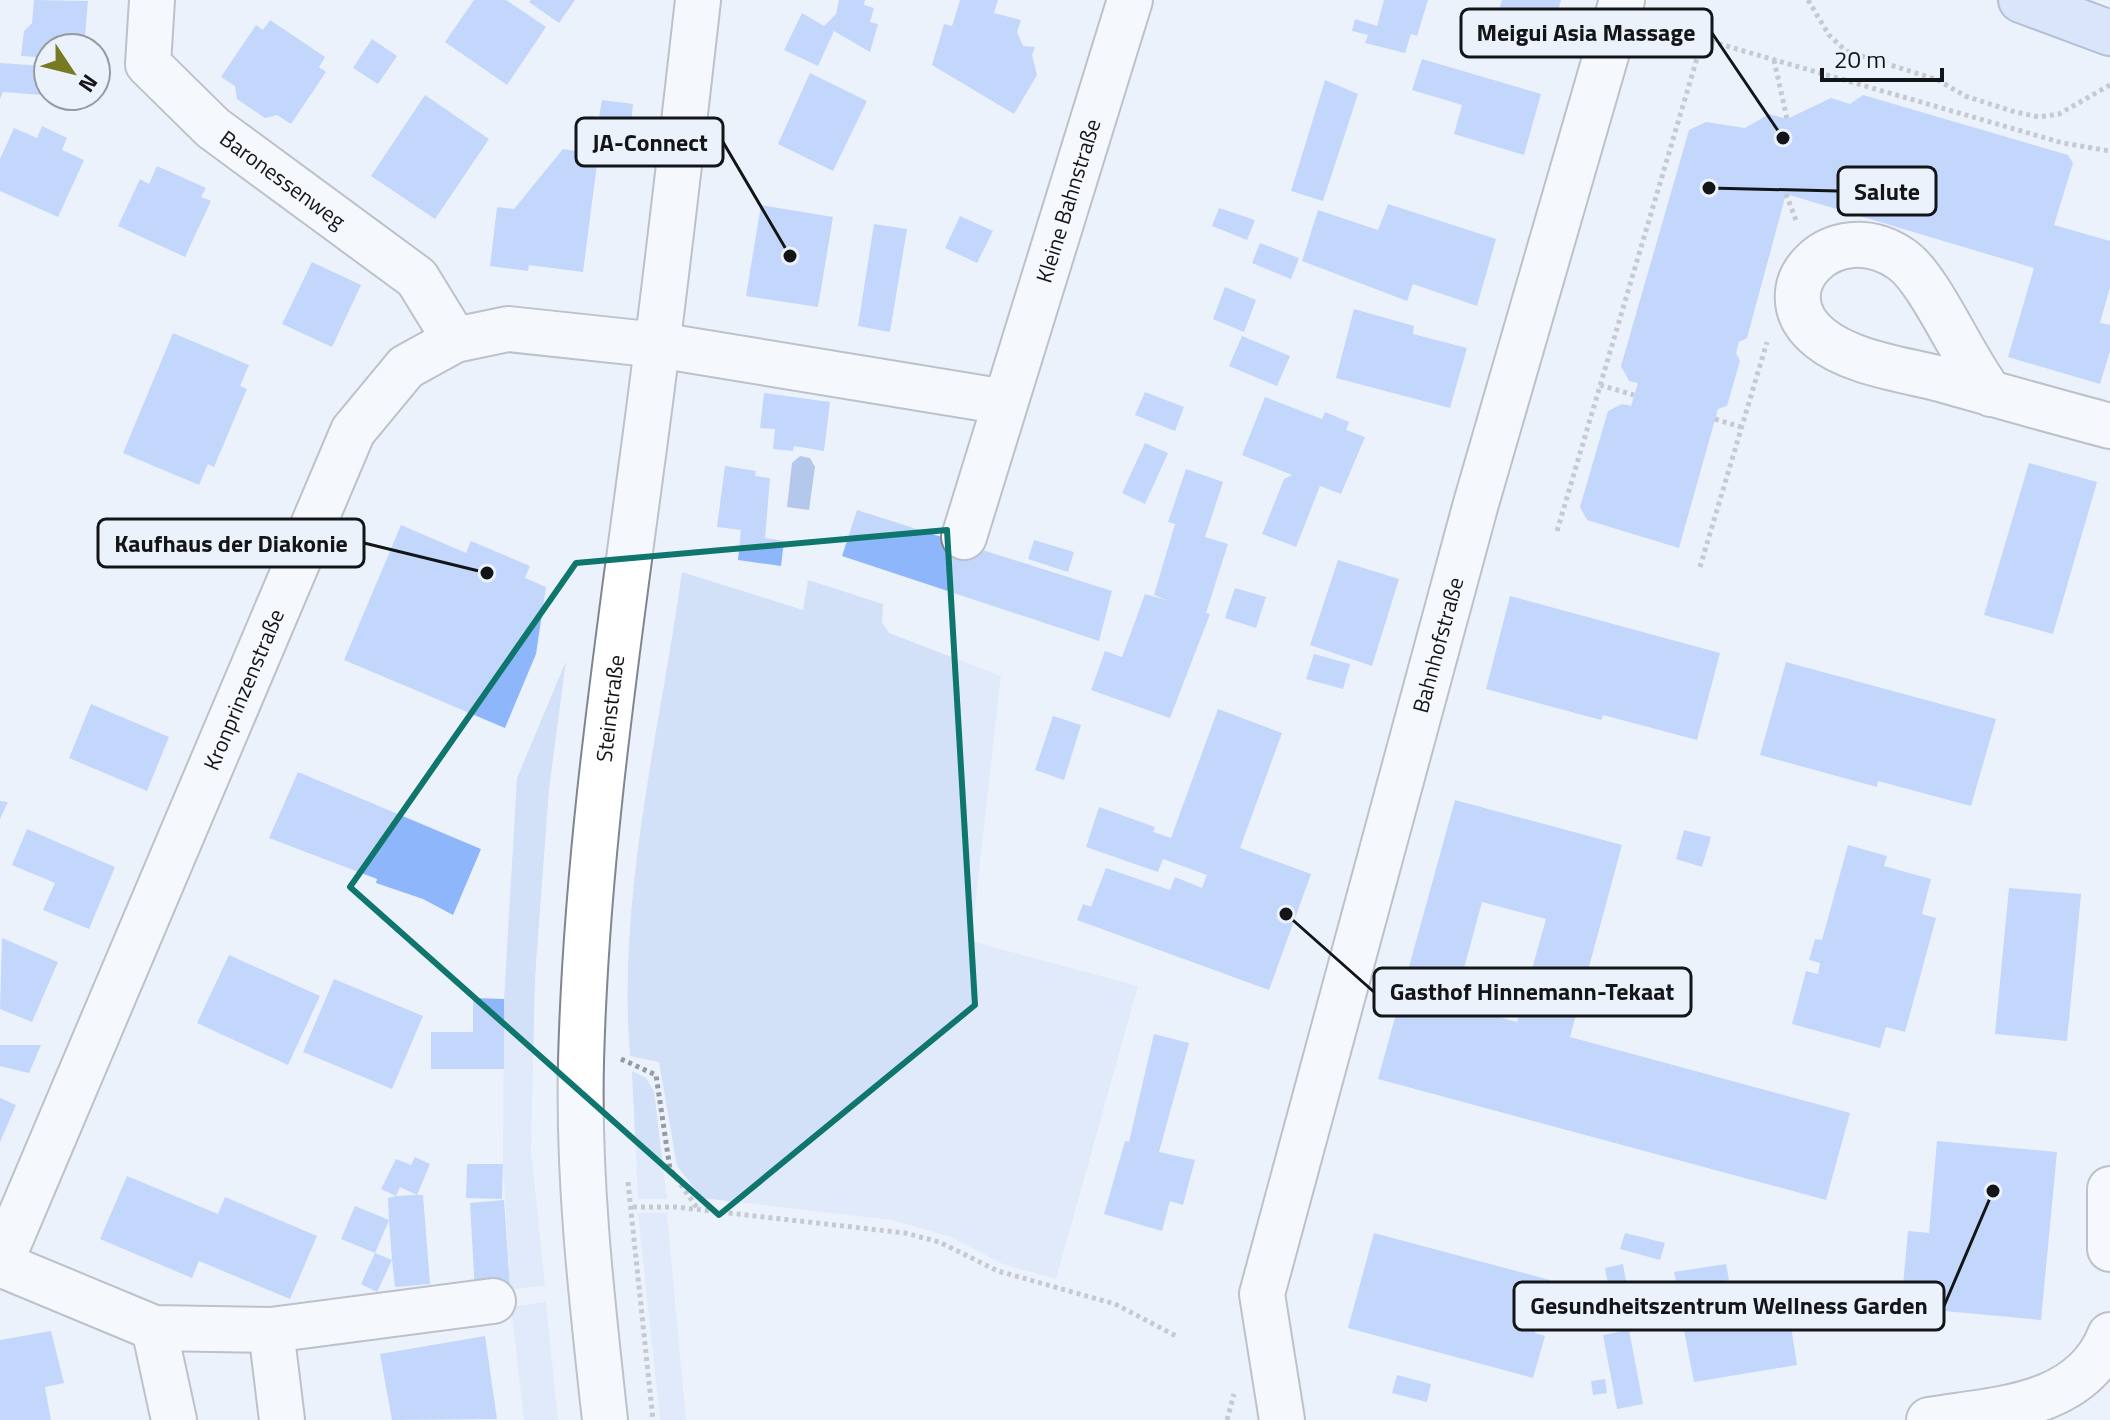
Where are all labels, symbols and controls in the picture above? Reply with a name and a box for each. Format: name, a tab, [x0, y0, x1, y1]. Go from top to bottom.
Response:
callout: Meigui Asia Massage	[1461, 9, 1712, 57]
text: Meigui Asia Massage	[1477, 14, 1695, 50]
north arrow	[32, 32, 112, 112]
scale bar	[1822, 32, 1942, 82]
text: 20 m	[1834, 41, 1886, 77]
text: N	[70, 67, 107, 99]
street label: Kleine Bahnstraße	[1027, 114, 1109, 287]
callout: JA-Connect	[576, 118, 723, 166]
street label: Baronessenweg	[213, 122, 353, 237]
text: JA-Connect	[592, 124, 708, 160]
callout: Salute	[1838, 167, 1936, 215]
text: Salute	[1854, 173, 1920, 209]
callout: Kaufhaus der Diakonie	[98, 519, 364, 567]
text: Kaufhaus der Diakonie	[114, 525, 348, 561]
street label: Bahnhofstraße	[1403, 573, 1472, 717]
street label: Kronprinzenstraße	[194, 603, 293, 776]
street label: Steinstraße	[587, 653, 633, 764]
callout: Gasthof Hinnemann-Tekaat	[1374, 968, 1691, 1016]
text: Gasthof Hinnemann-Tekaat	[1390, 973, 1674, 1009]
callout: Gesundheitszentrum Wellness Garden	[1514, 1282, 1944, 1330]
text: Gesundheitszentrum Wellness Garden	[1530, 1287, 1928, 1323]

